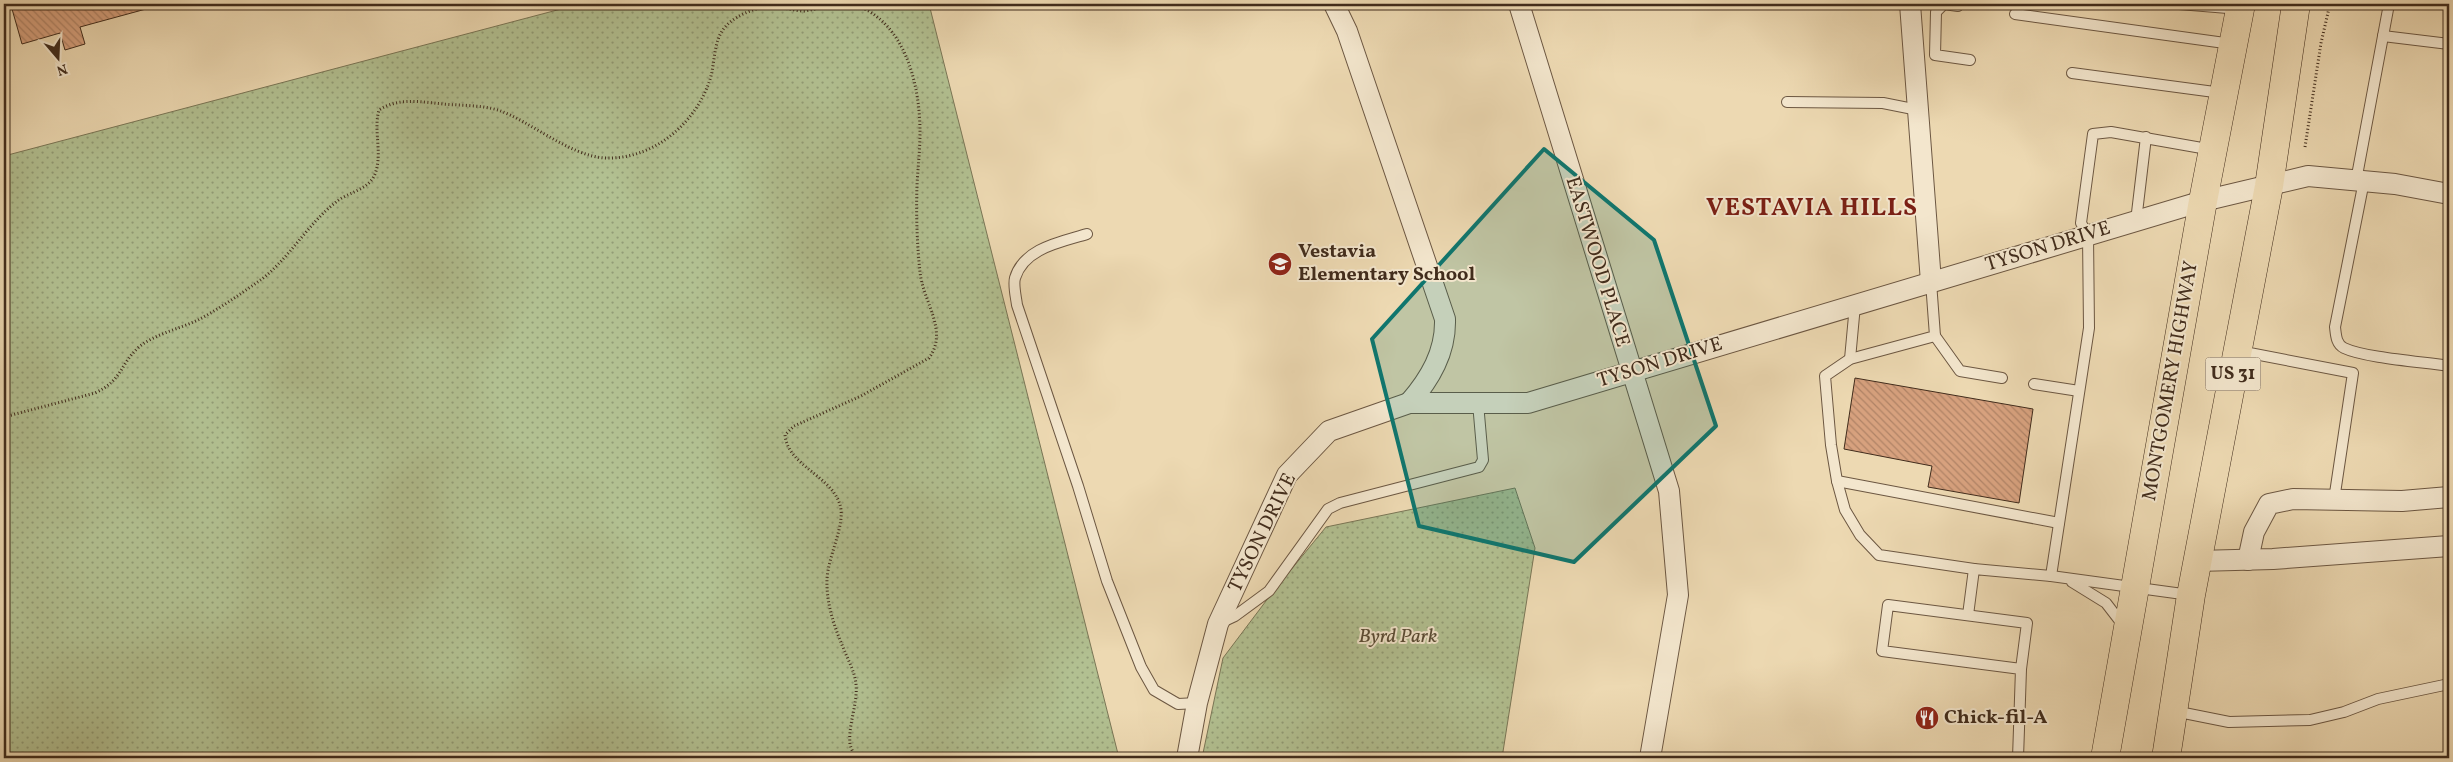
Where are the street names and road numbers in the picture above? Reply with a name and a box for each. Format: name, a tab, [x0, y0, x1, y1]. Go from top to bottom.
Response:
street label: EASTWOOD PLACE	[1558, 173, 1636, 351]
street label: TYSON DRIVE	[1982, 215, 2114, 279]
street label: MONTGOMERY HIGHWAY	[2136, 258, 2206, 503]
street label: TYSON DRIVE	[1594, 331, 1726, 395]
road number: US 31	[2206, 358, 2260, 390]
street label: TYSON DRIVE	[1222, 469, 1304, 597]

